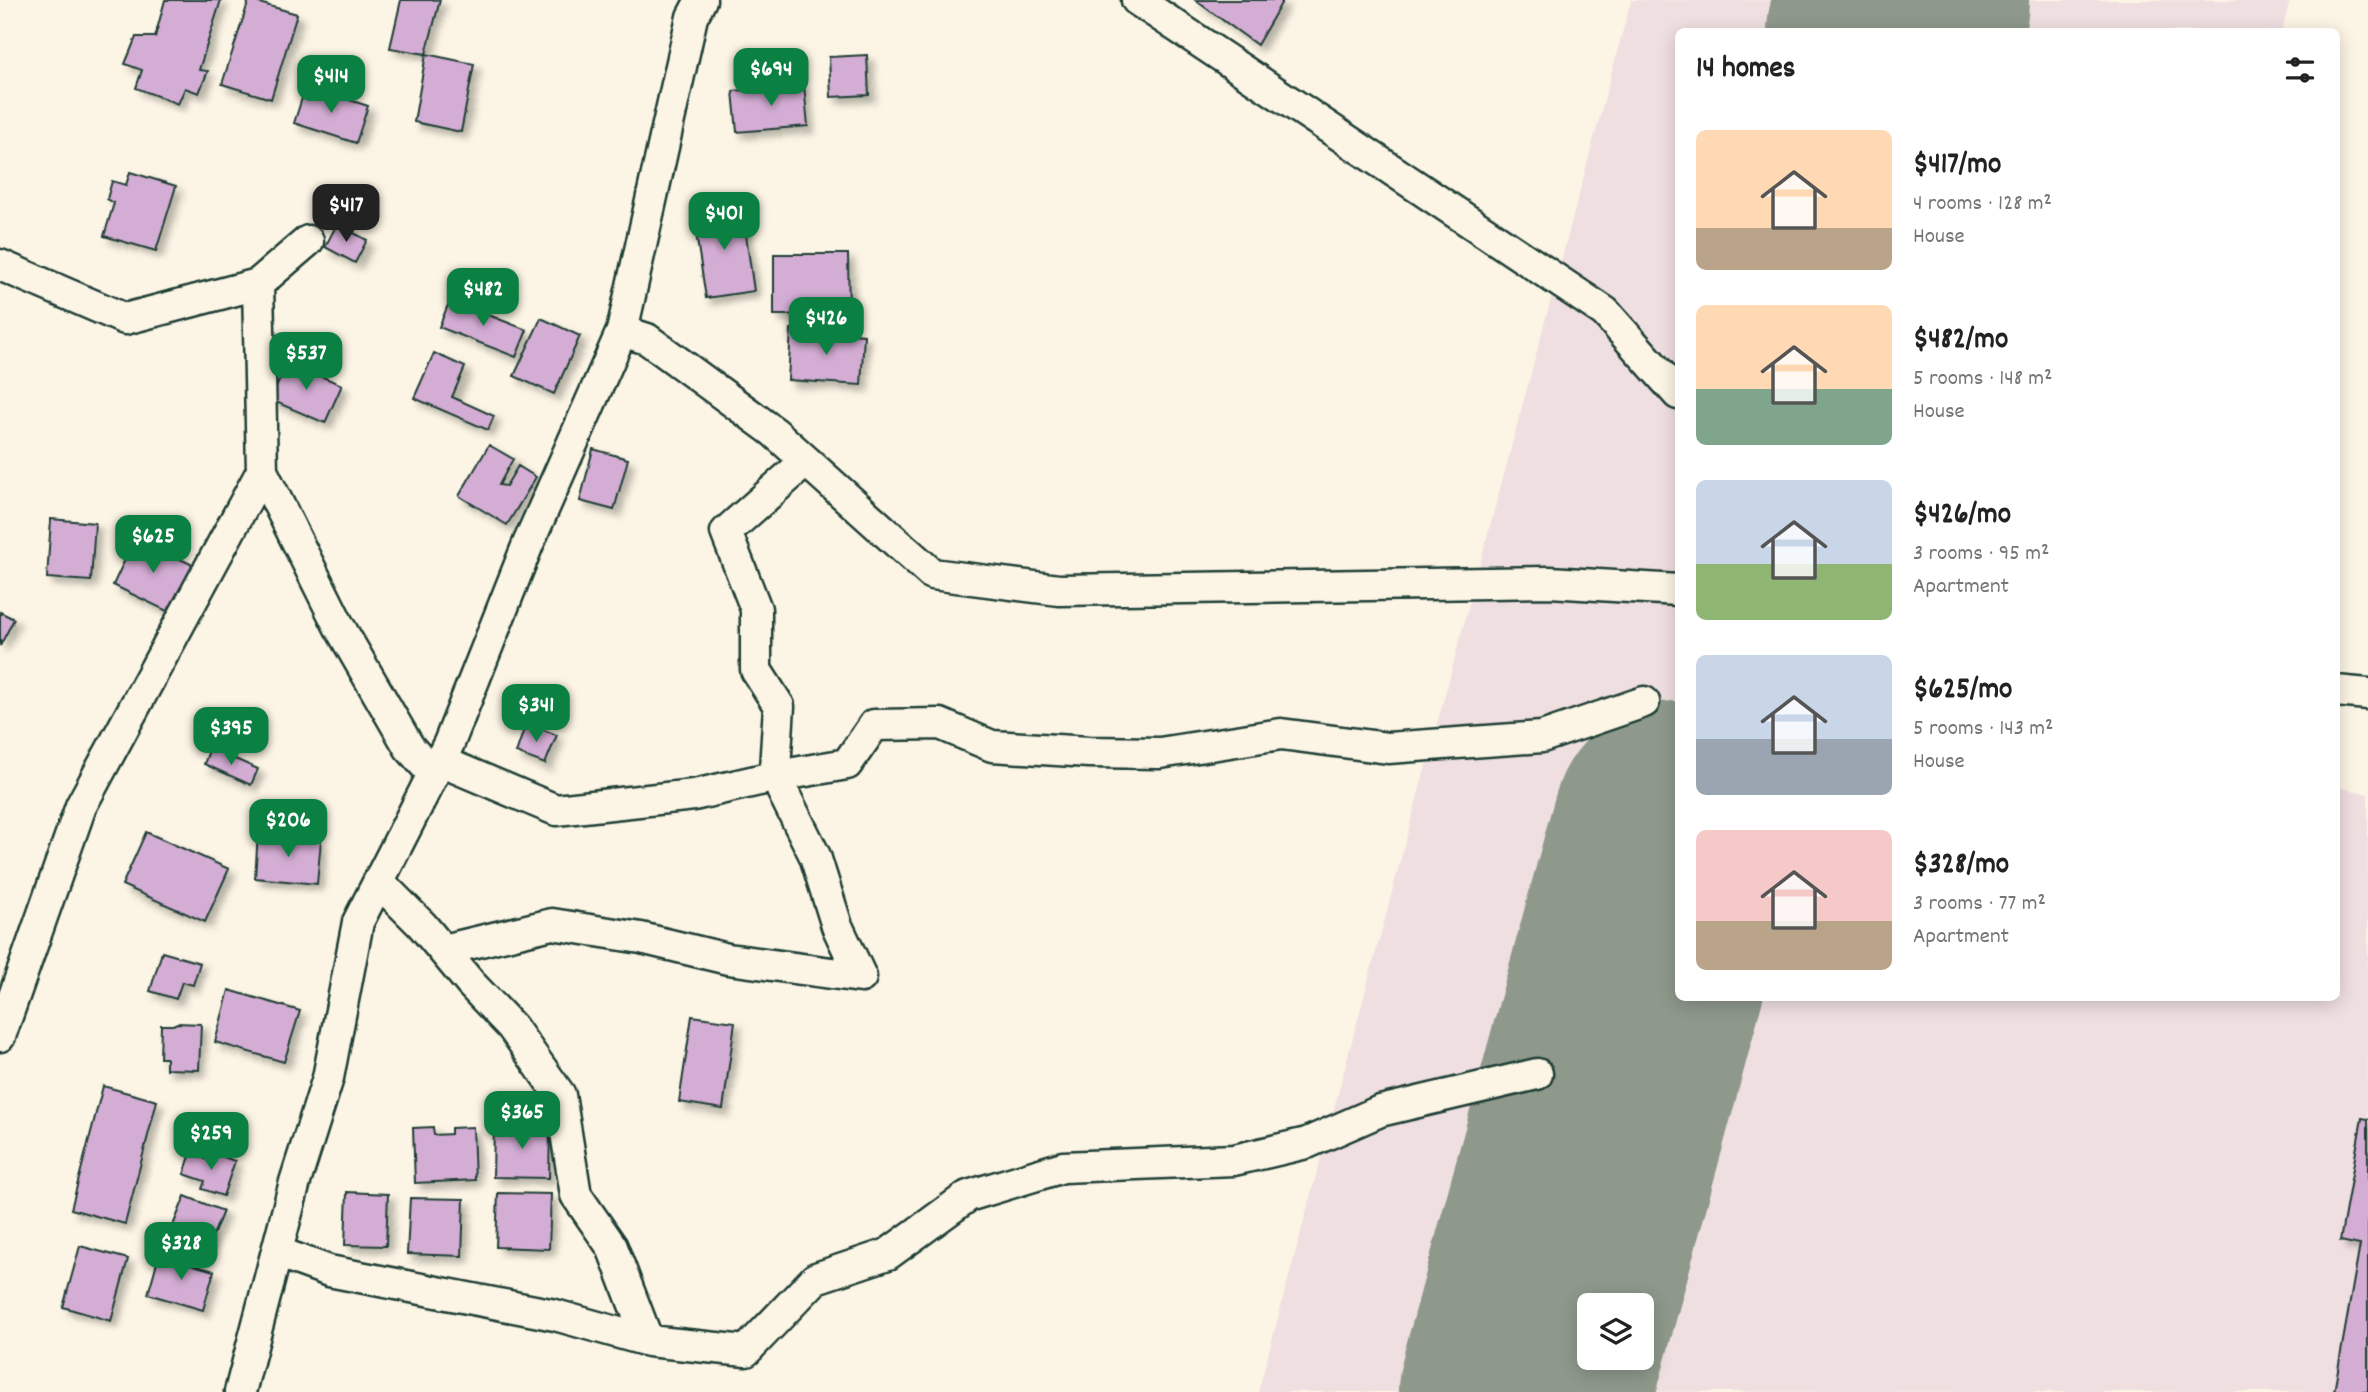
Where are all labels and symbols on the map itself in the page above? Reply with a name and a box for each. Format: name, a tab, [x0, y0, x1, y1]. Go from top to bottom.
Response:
pin: $694	[730, 48, 812, 108]
pin: $414	[290, 55, 372, 115]
pin: $417	[305, 184, 387, 244]
pin: $401	[683, 192, 765, 252]
pin: $482	[442, 268, 524, 328]
pin: $426	[785, 298, 867, 357]
pin: $537	[265, 332, 347, 392]
pin: $625	[112, 516, 194, 575]
pin: $341	[495, 684, 577, 744]
pin: $395	[190, 708, 272, 767]
pin: $206	[247, 800, 329, 859]
pin: $365	[481, 1092, 563, 1151]
pin: $259	[170, 1112, 252, 1172]
pin: $328	[140, 1222, 222, 1282]

